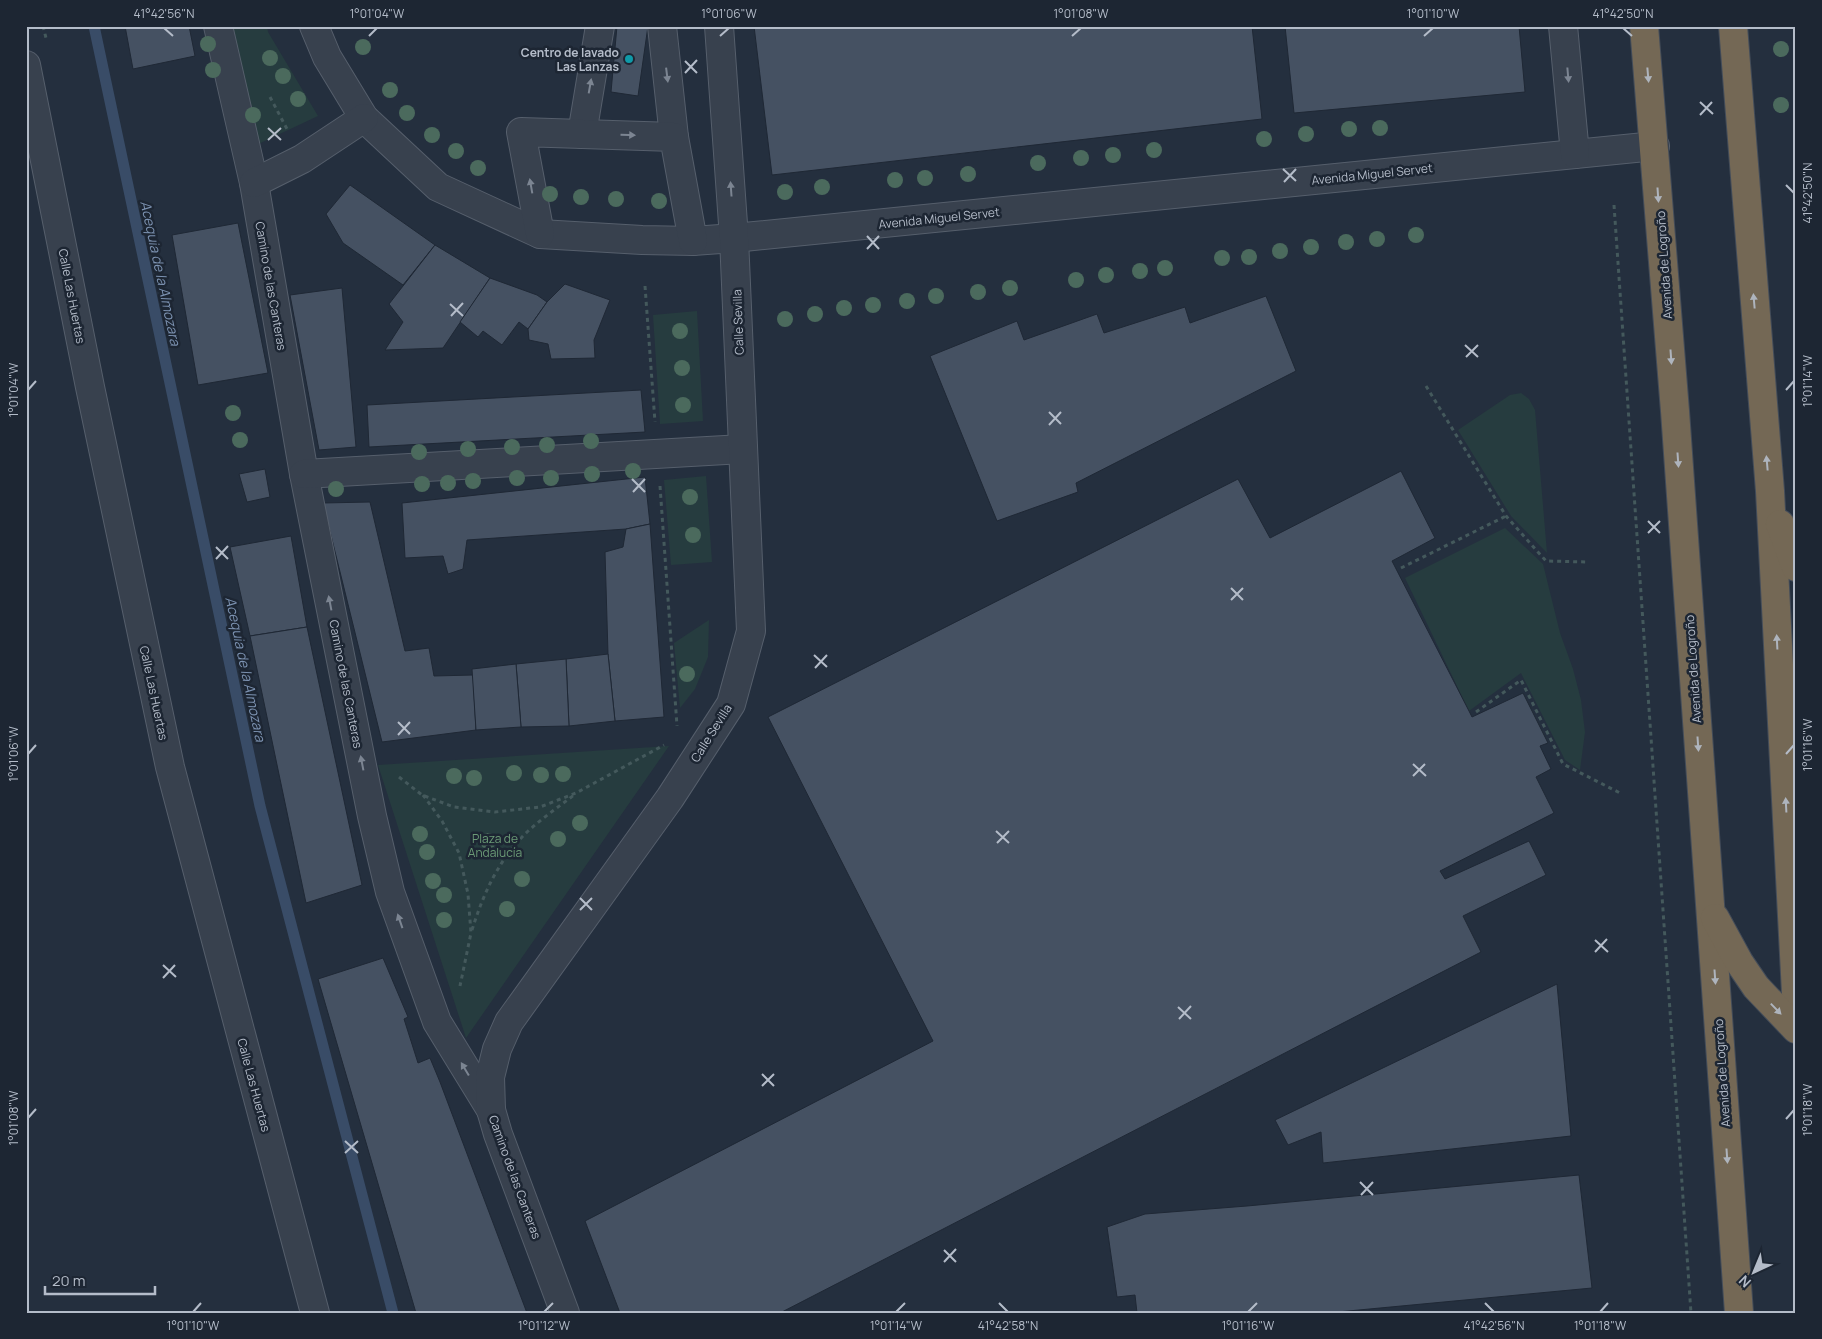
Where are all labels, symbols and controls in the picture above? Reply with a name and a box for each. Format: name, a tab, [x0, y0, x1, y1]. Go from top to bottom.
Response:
text: 41°42'56"N	[134, 5, 194, 22]
text: 1°01'04"W	[350, 5, 405, 22]
text: 1°01'06"W	[701, 5, 757, 22]
text: 1°01'08"W	[1054, 5, 1109, 22]
text: 1°01'10"W	[1407, 5, 1460, 22]
text: 41°42'50"N	[1593, 5, 1653, 22]
place label: Centro de lavado Las Lanzas	[521, 44, 619, 75]
marker: Centro de lavado Las Lanzas	[623, 53, 635, 65]
one-way arrow	[663, 67, 671, 83]
one-way arrow	[1564, 67, 1572, 83]
one-way arrow	[1645, 67, 1653, 83]
one-way arrow	[587, 77, 595, 93]
one-way arrow	[620, 131, 636, 139]
street label: Avenida Miguel Servet	[1311, 159, 1434, 189]
text: 41°42'50"N	[1799, 163, 1816, 223]
one-way arrow	[527, 178, 535, 194]
one-way arrow	[726, 181, 734, 197]
one-way arrow	[1655, 187, 1663, 203]
water label: Acequia de la Almozara	[136, 199, 186, 348]
street label: Avenida Miguel Servet	[878, 203, 1001, 233]
street label: Avenida de Logroño	[1652, 210, 1676, 320]
street label: Camino de las Canteras	[251, 220, 291, 352]
street label: Calle Las Huertas	[54, 247, 90, 345]
street label: Calle Sevilla	[728, 289, 748, 355]
one-way arrow	[1750, 292, 1758, 308]
one-way arrow	[1667, 349, 1675, 365]
text: 1°01'14"W	[1799, 354, 1816, 407]
text: 1°01'04"W	[5, 362, 22, 417]
one-way arrow	[1675, 452, 1683, 468]
one-way arrow	[1763, 454, 1771, 470]
water label: Acequia de la Almozara	[221, 595, 271, 744]
one-way arrow	[325, 595, 333, 611]
street label: Avenida de Logroño	[1681, 614, 1705, 724]
street label: Camino de las Canteras	[325, 618, 367, 750]
one-way arrow	[1773, 634, 1781, 650]
street label: Calle Las Huertas	[136, 644, 172, 742]
street label: Calle Sevilla	[686, 701, 736, 765]
text: 1°01'16"W	[1799, 718, 1816, 771]
text: 1°01'06"W	[5, 726, 22, 782]
one-way arrow	[1695, 736, 1703, 752]
one-way arrow	[357, 754, 365, 770]
one-way arrow	[1781, 796, 1789, 812]
park label: Plaza de Andalucía	[468, 830, 522, 861]
one-way arrow	[396, 913, 403, 928]
one-way arrow	[1711, 969, 1719, 985]
one-way arrow	[1770, 1003, 1782, 1015]
street label: Avenida de Logroño	[1710, 1018, 1734, 1128]
street label: Calle Las Huertas	[233, 1036, 275, 1134]
one-way arrow	[461, 1062, 470, 1075]
text: 1°01'18"W	[1799, 1083, 1816, 1136]
text: 1°01'08"W	[5, 1090, 22, 1145]
street label: Camino de las Canteras	[485, 1113, 545, 1241]
one-way arrow	[1724, 1149, 1732, 1165]
north arrow	[1730, 1246, 1780, 1296]
scale bar	[45, 1264, 155, 1296]
text: 20 m	[52, 1270, 85, 1291]
text: N	[1734, 1271, 1755, 1292]
text: 1°01'10"W	[167, 1317, 220, 1334]
text: 1°01'12"W	[518, 1317, 571, 1334]
text: 1°01'14"W	[870, 1317, 923, 1334]
text: 41°42'58"N	[978, 1317, 1038, 1334]
text: 1°01'16"W	[1222, 1317, 1275, 1334]
text: 41°42'56"N	[1464, 1317, 1524, 1334]
text: 1°01'18"W	[1574, 1317, 1627, 1334]

